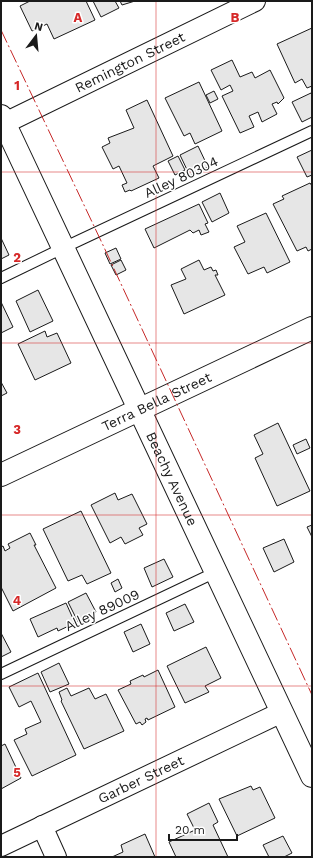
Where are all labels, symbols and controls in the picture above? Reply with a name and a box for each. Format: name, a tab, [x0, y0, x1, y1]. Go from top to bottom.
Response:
text: A	[74, 10, 83, 25]
text: B	[231, 10, 240, 25]
north arrow	[16, 16, 56, 56]
text: N	[33, 19, 44, 34]
street label: Remington Street	[72, 28, 188, 96]
text: 1	[14, 78, 20, 93]
street label: Alley 80304	[142, 153, 220, 201]
text: 2	[13, 250, 21, 265]
street label: Terra Bella Street	[99, 369, 214, 434]
text: 3	[13, 422, 21, 437]
street label: Beachy Avenue	[143, 429, 201, 528]
street label: Alley 89009	[62, 586, 142, 634]
text: 4	[13, 593, 22, 608]
street label: Garber Street	[95, 752, 186, 807]
text: 5	[13, 765, 21, 780]
scale bar	[169, 816, 237, 842]
text: 20 m	[175, 823, 205, 837]

